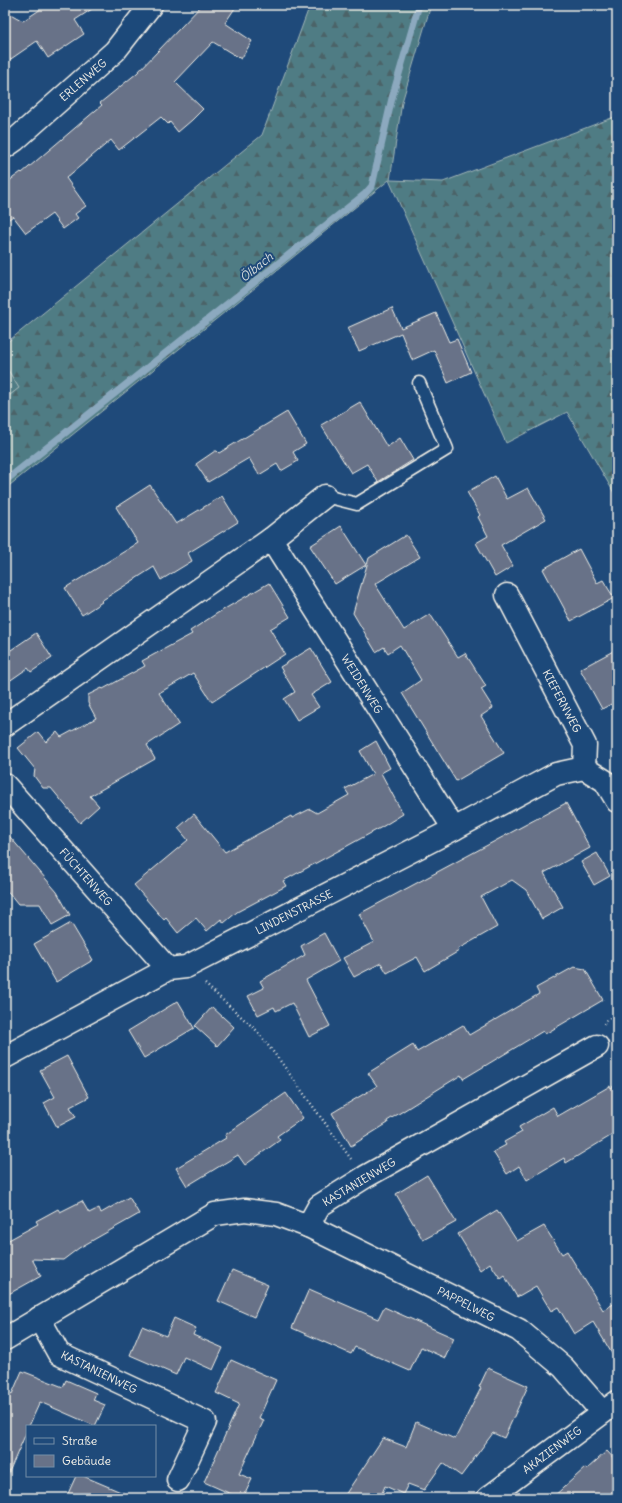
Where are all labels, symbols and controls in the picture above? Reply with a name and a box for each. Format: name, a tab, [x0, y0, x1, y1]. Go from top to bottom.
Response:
street label: ERLENWEG	[57, 56, 109, 104]
water label: Ölbach	[236, 248, 276, 285]
street label: WEIDENWEG	[338, 652, 386, 716]
street label: KIEFERNWEG	[539, 667, 585, 735]
street label: FÜCHTENWEG	[56, 845, 116, 909]
street label: LINDENSTRASSE	[253, 886, 335, 938]
street label: KASTANIENWEG	[320, 1155, 398, 1209]
street label: PAPPELWEG	[435, 1284, 497, 1324]
street label: KASTANIENWEG	[59, 1348, 139, 1397]
street label: AKAZIENWEG	[520, 1423, 584, 1477]
legend	[26, 1425, 156, 1477]
text: Straße	[62, 1433, 97, 1448]
text: Gebäude	[62, 1453, 111, 1468]

